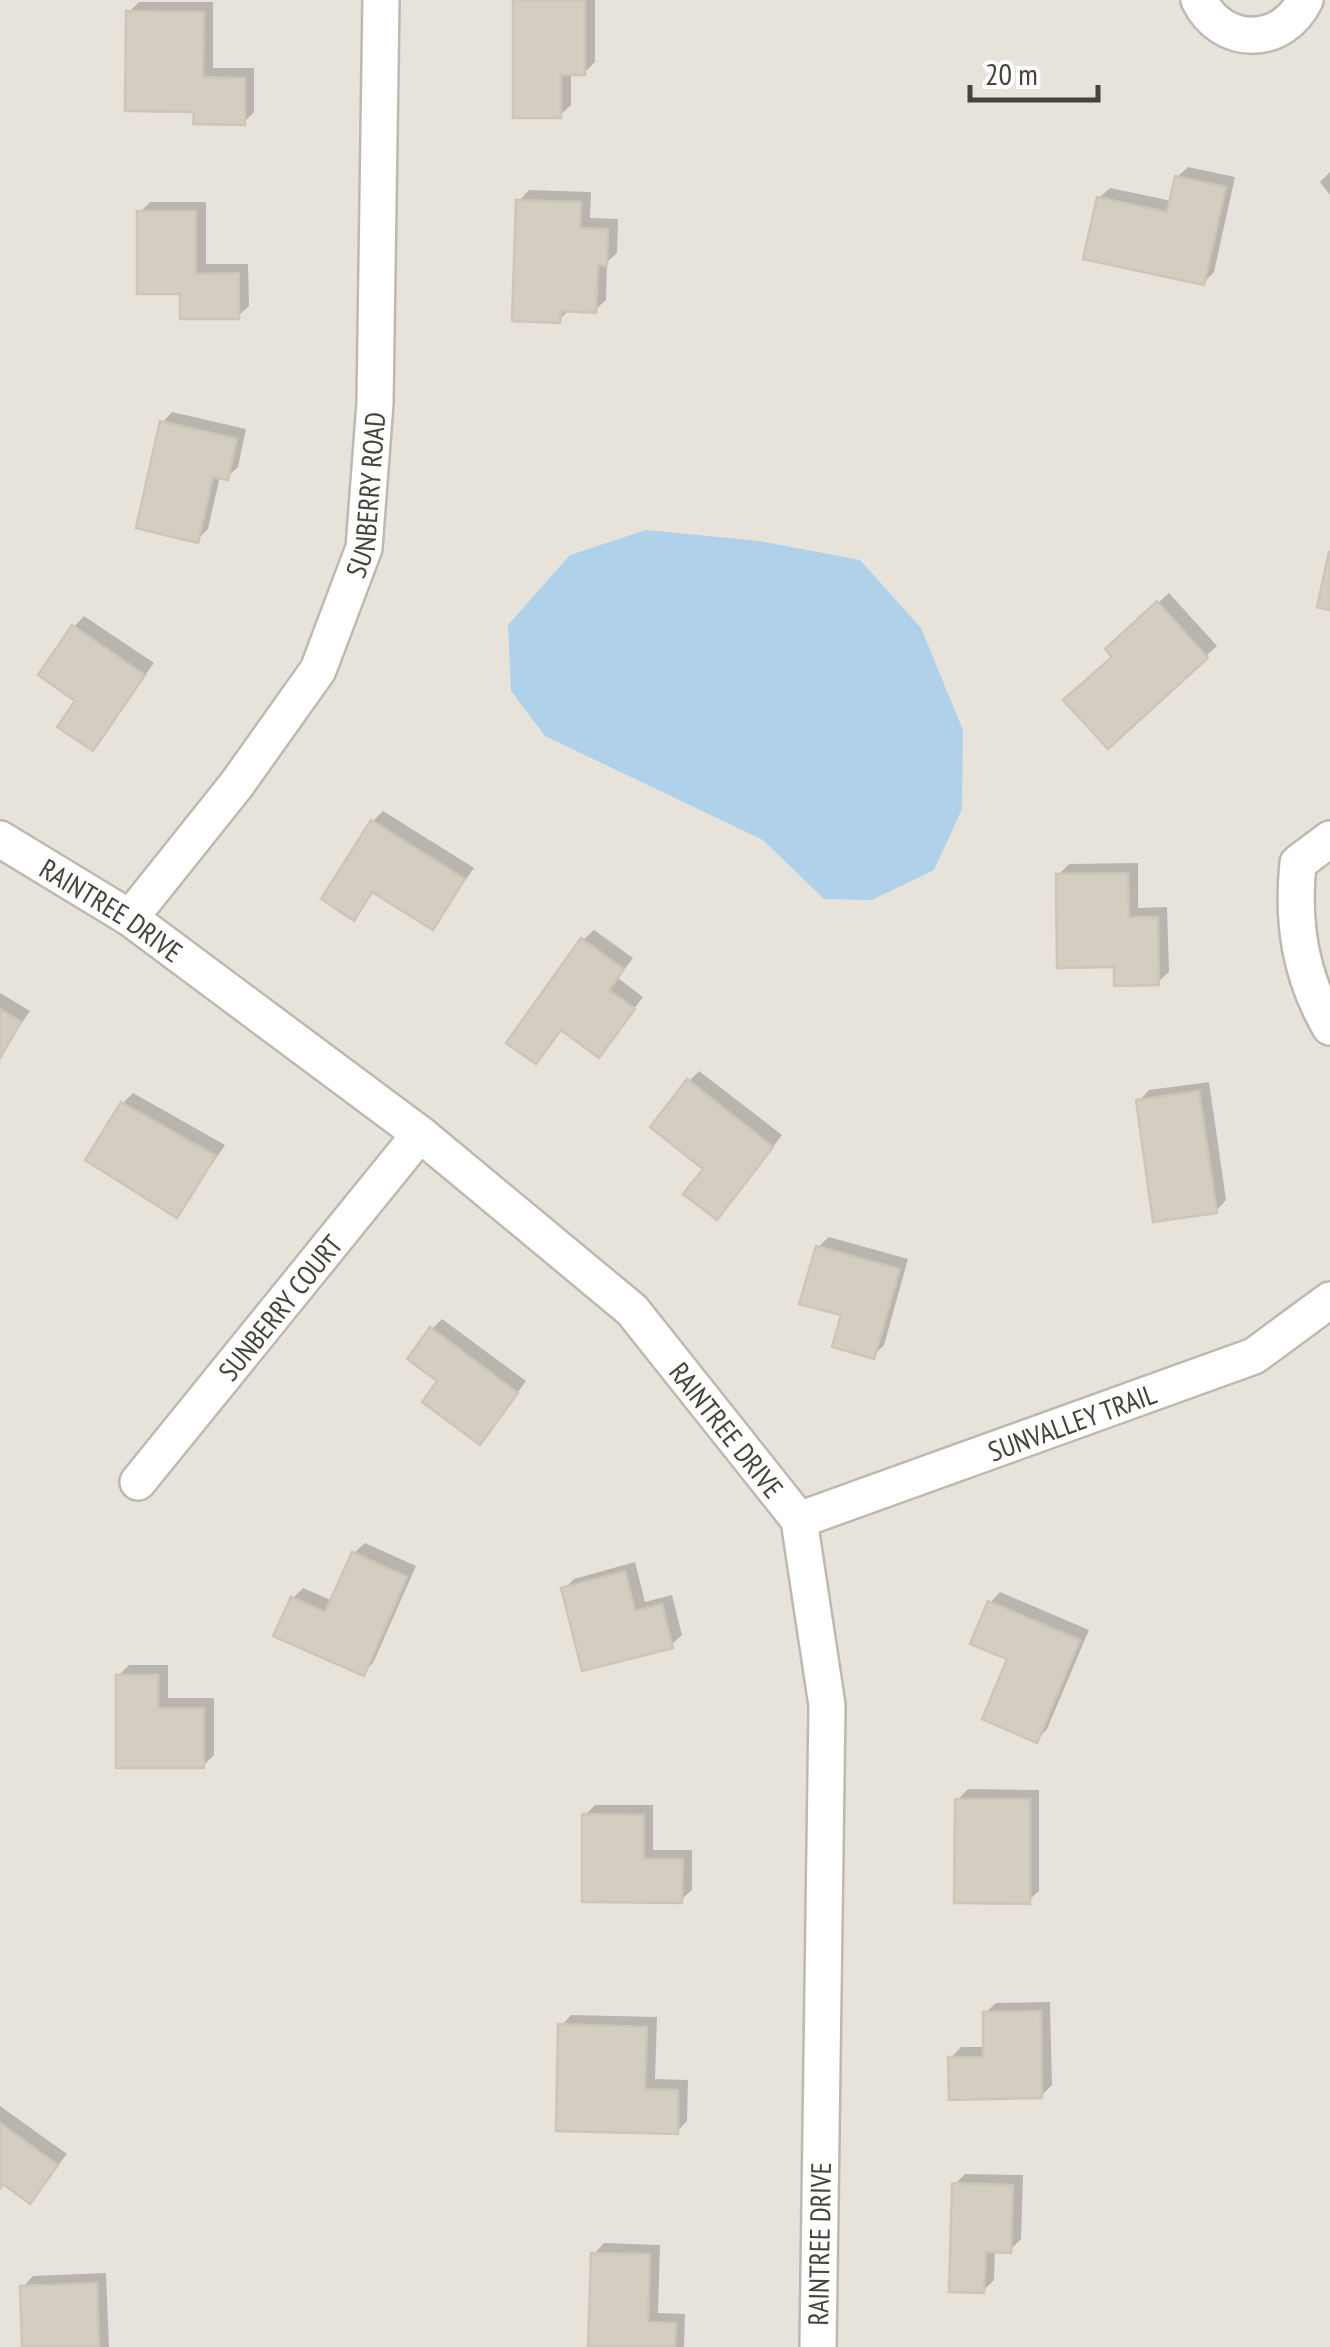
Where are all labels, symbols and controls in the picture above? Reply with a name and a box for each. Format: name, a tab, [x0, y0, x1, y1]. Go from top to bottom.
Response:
scale bar	[970, 40, 1098, 102]
text: 20 m	[985, 54, 1038, 93]
street label: SUNBERRY ROAD	[336, 411, 393, 582]
street label: RAINTREE DRIVE	[33, 849, 190, 970]
street label: SUNBERRY COURT	[209, 1226, 350, 1388]
street label: RAINTREE DRIVE	[662, 1354, 792, 1505]
street label: SUNVALLEY TRAIL	[983, 1374, 1161, 1469]
street label: RAINTREE DRIVE	[799, 2162, 839, 2326]

